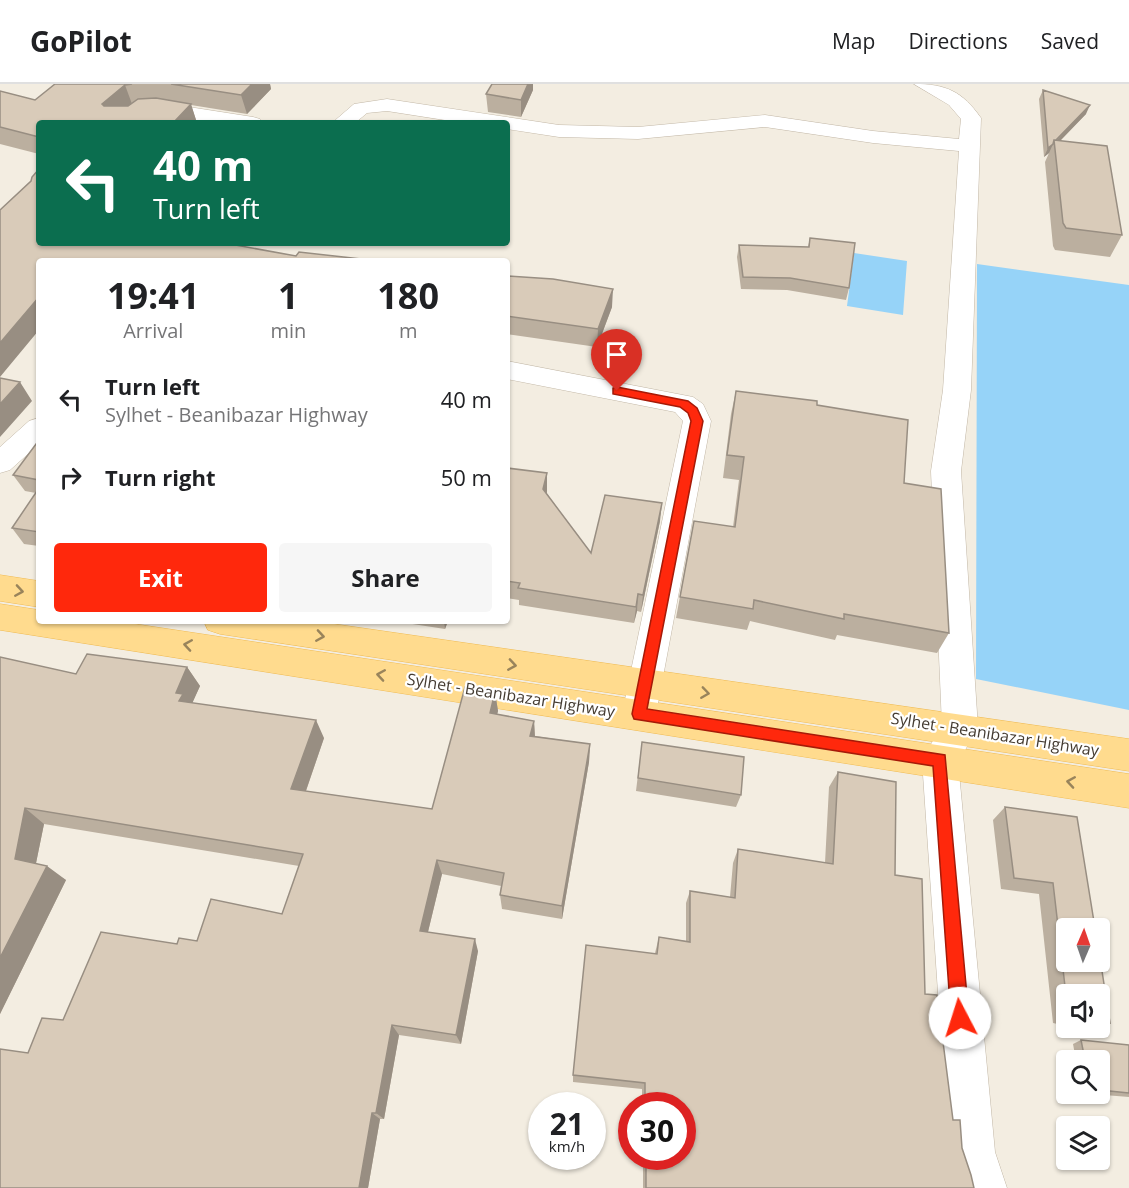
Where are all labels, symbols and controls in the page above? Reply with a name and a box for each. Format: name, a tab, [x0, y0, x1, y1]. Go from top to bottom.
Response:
text: GoPilot	[30, 22, 132, 60]
text: Map	[832, 27, 875, 55]
text: Directions	[908, 27, 1008, 55]
text: Saved	[1041, 27, 1099, 55]
text: 40 m	[153, 136, 253, 193]
icon: left	[54, 144, 132, 222]
text: Turn left	[153, 190, 260, 227]
text: 19:41	[107, 271, 200, 320]
text: 1	[278, 271, 299, 320]
text: 180	[377, 271, 439, 320]
text: Arrival	[123, 317, 183, 344]
text: min	[270, 317, 306, 344]
text: m	[399, 317, 417, 344]
pin	[591, 329, 642, 391]
icon: arrive	[600, 338, 633, 371]
text: Turn left	[105, 371, 200, 401]
icon: left	[54, 383, 87, 416]
text: 40 m	[441, 384, 492, 414]
text: Sylhet - Beanibazar Highway	[105, 401, 368, 428]
icon: right	[54, 461, 87, 494]
text: Turn right	[105, 462, 216, 492]
text: 50 m	[441, 462, 492, 492]
button: Exit	[54, 543, 267, 612]
button: Share	[279, 543, 492, 612]
one-way arrow	[14, 584, 24, 597]
one-way arrow	[315, 629, 324, 641]
one-way arrow	[183, 640, 192, 652]
one-way arrow	[508, 658, 517, 670]
street label: Sylhet - Beanibazar Highway	[405, 668, 618, 722]
one-way arrow	[376, 669, 385, 681]
one-way arrow	[701, 686, 710, 698]
street label: Sylhet - Beanibazar Highway	[889, 707, 1102, 761]
one-way arrow	[1067, 776, 1077, 789]
north arrow	[1056, 918, 1110, 972]
map controls	[1056, 918, 1110, 1170]
button: sound	[1056, 984, 1110, 1038]
position arrow	[928, 986, 992, 1050]
button: search	[1056, 1050, 1110, 1104]
speed limit sign: 30	[618, 1092, 696, 1170]
text: 21	[550, 1103, 584, 1144]
button: layers	[1056, 1116, 1110, 1170]
text: km/h	[549, 1136, 585, 1156]

